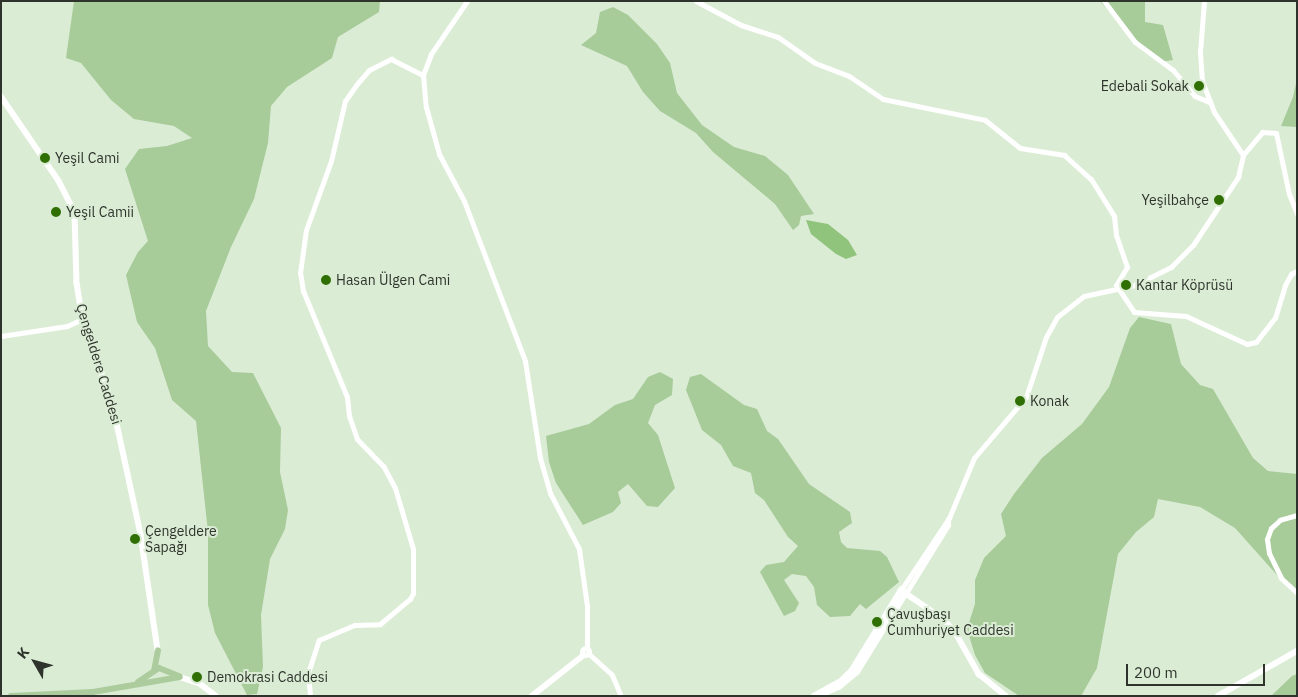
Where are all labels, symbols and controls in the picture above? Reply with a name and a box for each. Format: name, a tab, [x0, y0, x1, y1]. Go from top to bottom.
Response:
place label: Edebali Sokak	[1101, 78, 1189, 94]
marker: Edebali Sokak	[1193, 80, 1205, 92]
place label: Yeşil Cami	[55, 150, 120, 166]
marker: Yeşil Cami	[39, 152, 51, 164]
place label: Yeşilbahçe	[1141, 192, 1209, 208]
marker: Yeşilbahçe	[1213, 194, 1225, 206]
place label: Yeşil Camii	[66, 204, 134, 220]
marker: Yeşil Camii	[50, 206, 62, 218]
place label: Hasan Ülgen Cami	[336, 272, 450, 288]
marker: Hasan Ülgen Cami	[320, 274, 332, 286]
place label: Kantar Köprüsü	[1136, 277, 1233, 293]
marker: Kantar Köprüsü	[1120, 279, 1132, 291]
street label: Çengeldere Caddesi	[73, 302, 125, 426]
place label: Konak	[1030, 393, 1069, 409]
marker: Konak	[1014, 395, 1026, 407]
place label: Çengeldere Sapağı	[145, 523, 217, 556]
marker: Çengeldere Sapağı	[129, 533, 141, 545]
place label: Çavuşbaşı Cumhuriyet Caddesi	[887, 606, 1014, 638]
marker: Çavuşbaşı Cumhuriyet Caddesi	[871, 616, 883, 628]
north arrow	[10, 637, 60, 687]
text: K	[13, 643, 33, 662]
scale bar	[1128, 654, 1267, 686]
text: 200 m	[1134, 663, 1178, 682]
place label: Demokrasi Caddesi	[207, 669, 328, 685]
marker: Demokrasi Caddesi	[191, 671, 203, 683]

